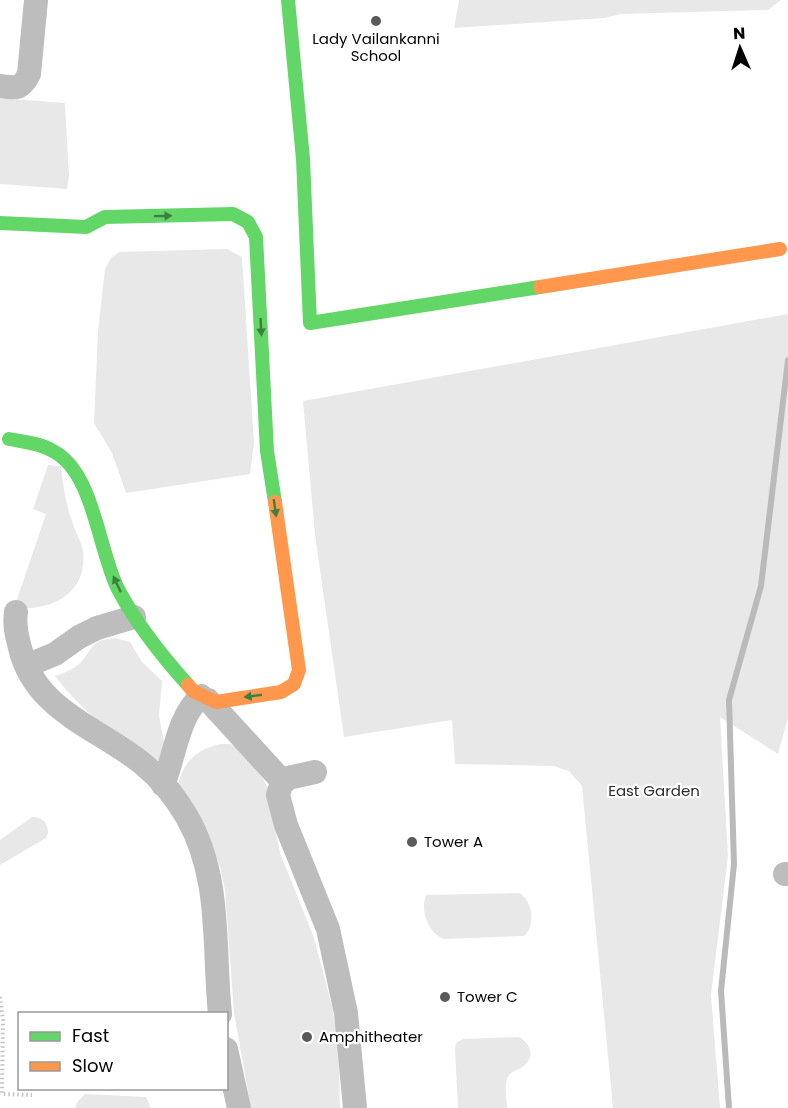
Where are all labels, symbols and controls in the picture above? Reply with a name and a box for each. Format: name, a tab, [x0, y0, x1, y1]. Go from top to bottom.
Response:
marker: Lady Vailankanni School	[369, 14, 383, 28]
north arrow	[710, 18, 770, 78]
text: N	[733, 22, 746, 45]
place label: Lady Vailankanni School	[312, 28, 440, 66]
one-way arrow	[154, 211, 173, 220]
one-way arrow	[256, 318, 265, 337]
one-way arrow	[271, 499, 280, 518]
one-way arrow	[112, 576, 121, 593]
one-way arrow	[244, 692, 263, 701]
park label: East Garden	[608, 780, 700, 801]
place label: Tower A	[424, 831, 483, 852]
marker: Tower A	[405, 835, 419, 849]
place label: Tower C	[457, 986, 518, 1007]
marker: Tower C	[438, 990, 452, 1004]
legend	[18, 1012, 228, 1090]
text: Fast	[72, 1023, 109, 1048]
place label: Amphitheater	[319, 1026, 423, 1047]
marker: Amphitheater	[300, 1030, 314, 1044]
text: Slow	[72, 1053, 114, 1078]

